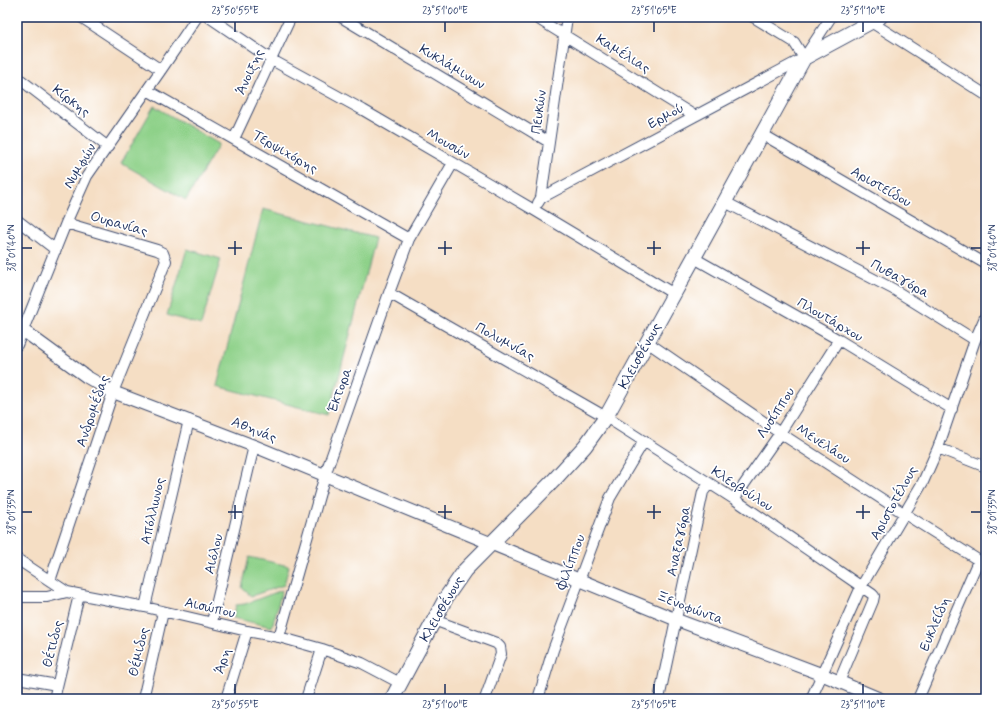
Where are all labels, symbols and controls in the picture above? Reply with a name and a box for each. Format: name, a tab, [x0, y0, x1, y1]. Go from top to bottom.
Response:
text: 23°50'55"E	[211, 4, 259, 18]
text: 23°51'00"E	[422, 4, 468, 18]
text: 23°51'05"E	[631, 4, 677, 18]
text: 23°51'10"E	[841, 4, 885, 18]
street label: Καμέλιας	[592, 29, 654, 78]
street label: Κυκλάμινων	[416, 40, 488, 94]
street label: Άνοιξης	[232, 46, 268, 98]
street label: Κίρκης	[48, 81, 94, 121]
street label: Πευκών	[527, 89, 551, 135]
street label: Ερμού	[645, 99, 687, 133]
street label: Μουσών	[423, 124, 473, 164]
street label: Τερψιχόρης	[249, 126, 321, 178]
street label: Νυμφών	[59, 140, 101, 192]
street label: Αριστείδου	[847, 162, 915, 212]
street label: Ουρανίας	[88, 207, 150, 241]
text: 38°01'40"N	[5, 224, 19, 272]
text: 38°01'40"N	[986, 224, 1000, 272]
street label: Πυθαγόρα	[867, 255, 933, 303]
street label: Πλουτάρχου	[794, 294, 866, 346]
street label: Πολυμνίας	[472, 318, 538, 366]
street label: Κλεισθένους	[613, 319, 666, 392]
street label: Έκτορα	[324, 365, 356, 415]
street label: Ανδρομέδας	[71, 372, 114, 449]
street label: Λυσίππου	[753, 384, 799, 442]
street label: Αθηνάς	[229, 413, 279, 447]
street label: Μενελάου	[792, 420, 854, 468]
street label: Κλεοβούλου	[708, 462, 776, 516]
street label: Αριστοτέλους	[865, 462, 922, 543]
street label: Απόλλωνος	[137, 476, 169, 546]
text: 38°01'35"N	[5, 489, 19, 535]
text: 38°01'35"N	[986, 489, 1000, 535]
street label: Αναξαγόρα	[663, 504, 695, 578]
street label: Αιόλου	[200, 532, 228, 576]
street label: Φιλίππου	[552, 532, 590, 593]
street label: Κλεισθένους	[415, 572, 468, 645]
street label: Ξενοφώντα	[654, 587, 726, 629]
street label: Αισώπου	[183, 593, 237, 623]
street label: Ευκλείδη	[916, 594, 954, 654]
street label: Θέτιδος	[37, 618, 68, 670]
street label: Θέμιδος	[124, 625, 153, 678]
street label: Άρη	[210, 646, 236, 676]
text: 23°50'55"E	[211, 698, 259, 712]
text: 23°51'00"E	[422, 698, 468, 712]
text: 23°51'05"E	[631, 698, 677, 712]
text: 23°51'10"E	[841, 698, 885, 712]

